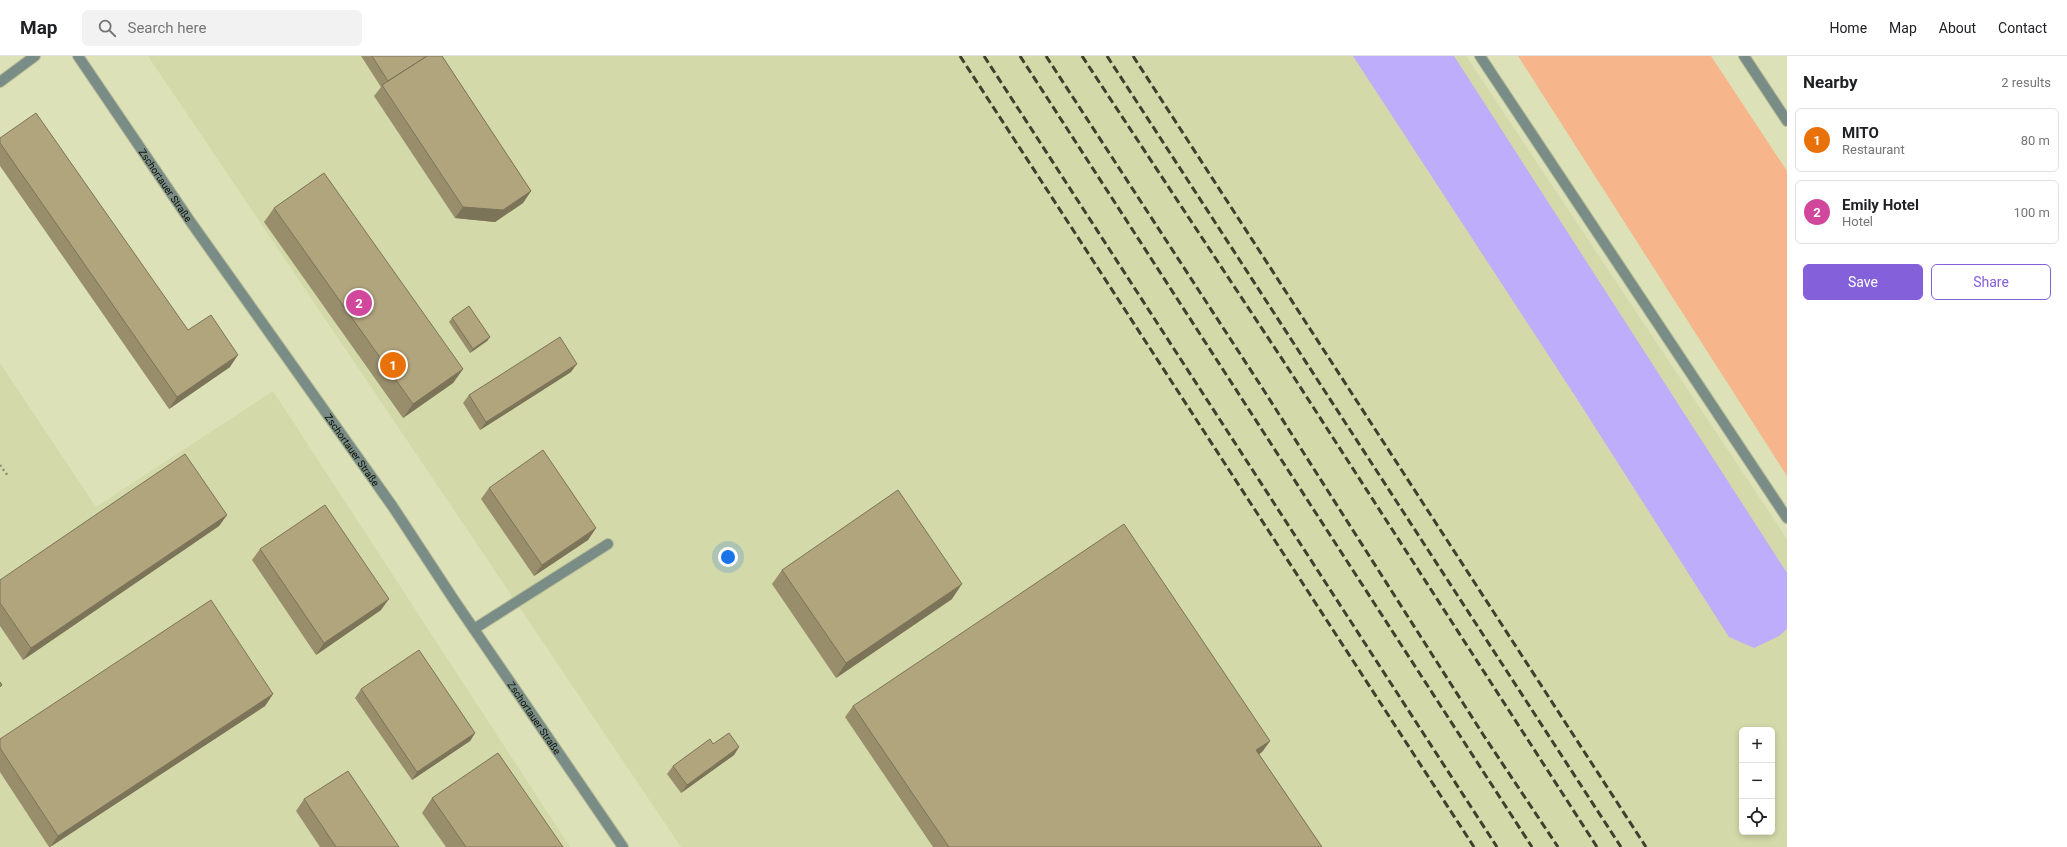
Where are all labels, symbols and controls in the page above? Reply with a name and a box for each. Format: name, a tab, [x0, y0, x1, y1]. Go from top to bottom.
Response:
search box	[82, 10, 362, 46]
text: Map	[20, 16, 58, 39]
icon: search	[96, 17, 118, 39]
text: Search here	[128, 19, 206, 37]
text: Home	[1829, 20, 1867, 36]
text: Map	[1889, 20, 1917, 36]
text: About	[1939, 20, 1976, 36]
text: Contact	[1998, 20, 2047, 36]
text: Nearby	[1803, 72, 1858, 92]
text: 2 results	[2001, 75, 2051, 90]
text: MITO	[1842, 124, 1879, 142]
text: 1	[1813, 133, 1821, 148]
text: 80 m	[2021, 133, 2050, 148]
text: Restaurant	[1842, 142, 1905, 157]
street label: Zschortauer Straße	[137, 146, 194, 224]
text: Emily Hotel	[1842, 196, 1919, 214]
text: 2	[1813, 205, 1821, 220]
text: 100 m	[2013, 205, 2050, 220]
text: Hotel	[1842, 214, 1873, 229]
button: Save	[1803, 264, 1923, 300]
button: Share	[1931, 264, 2051, 300]
pin: 2	[346, 288, 372, 318]
pin: 1	[380, 350, 406, 380]
street label: Zschortauer Straße	[323, 412, 382, 488]
your location	[718, 547, 738, 567]
street label: Zschortauer Straße	[506, 679, 563, 756]
map controls	[1739, 727, 1775, 835]
button: +	[1739, 727, 1775, 763]
button: −	[1739, 763, 1775, 799]
button: locate	[1739, 799, 1775, 835]

